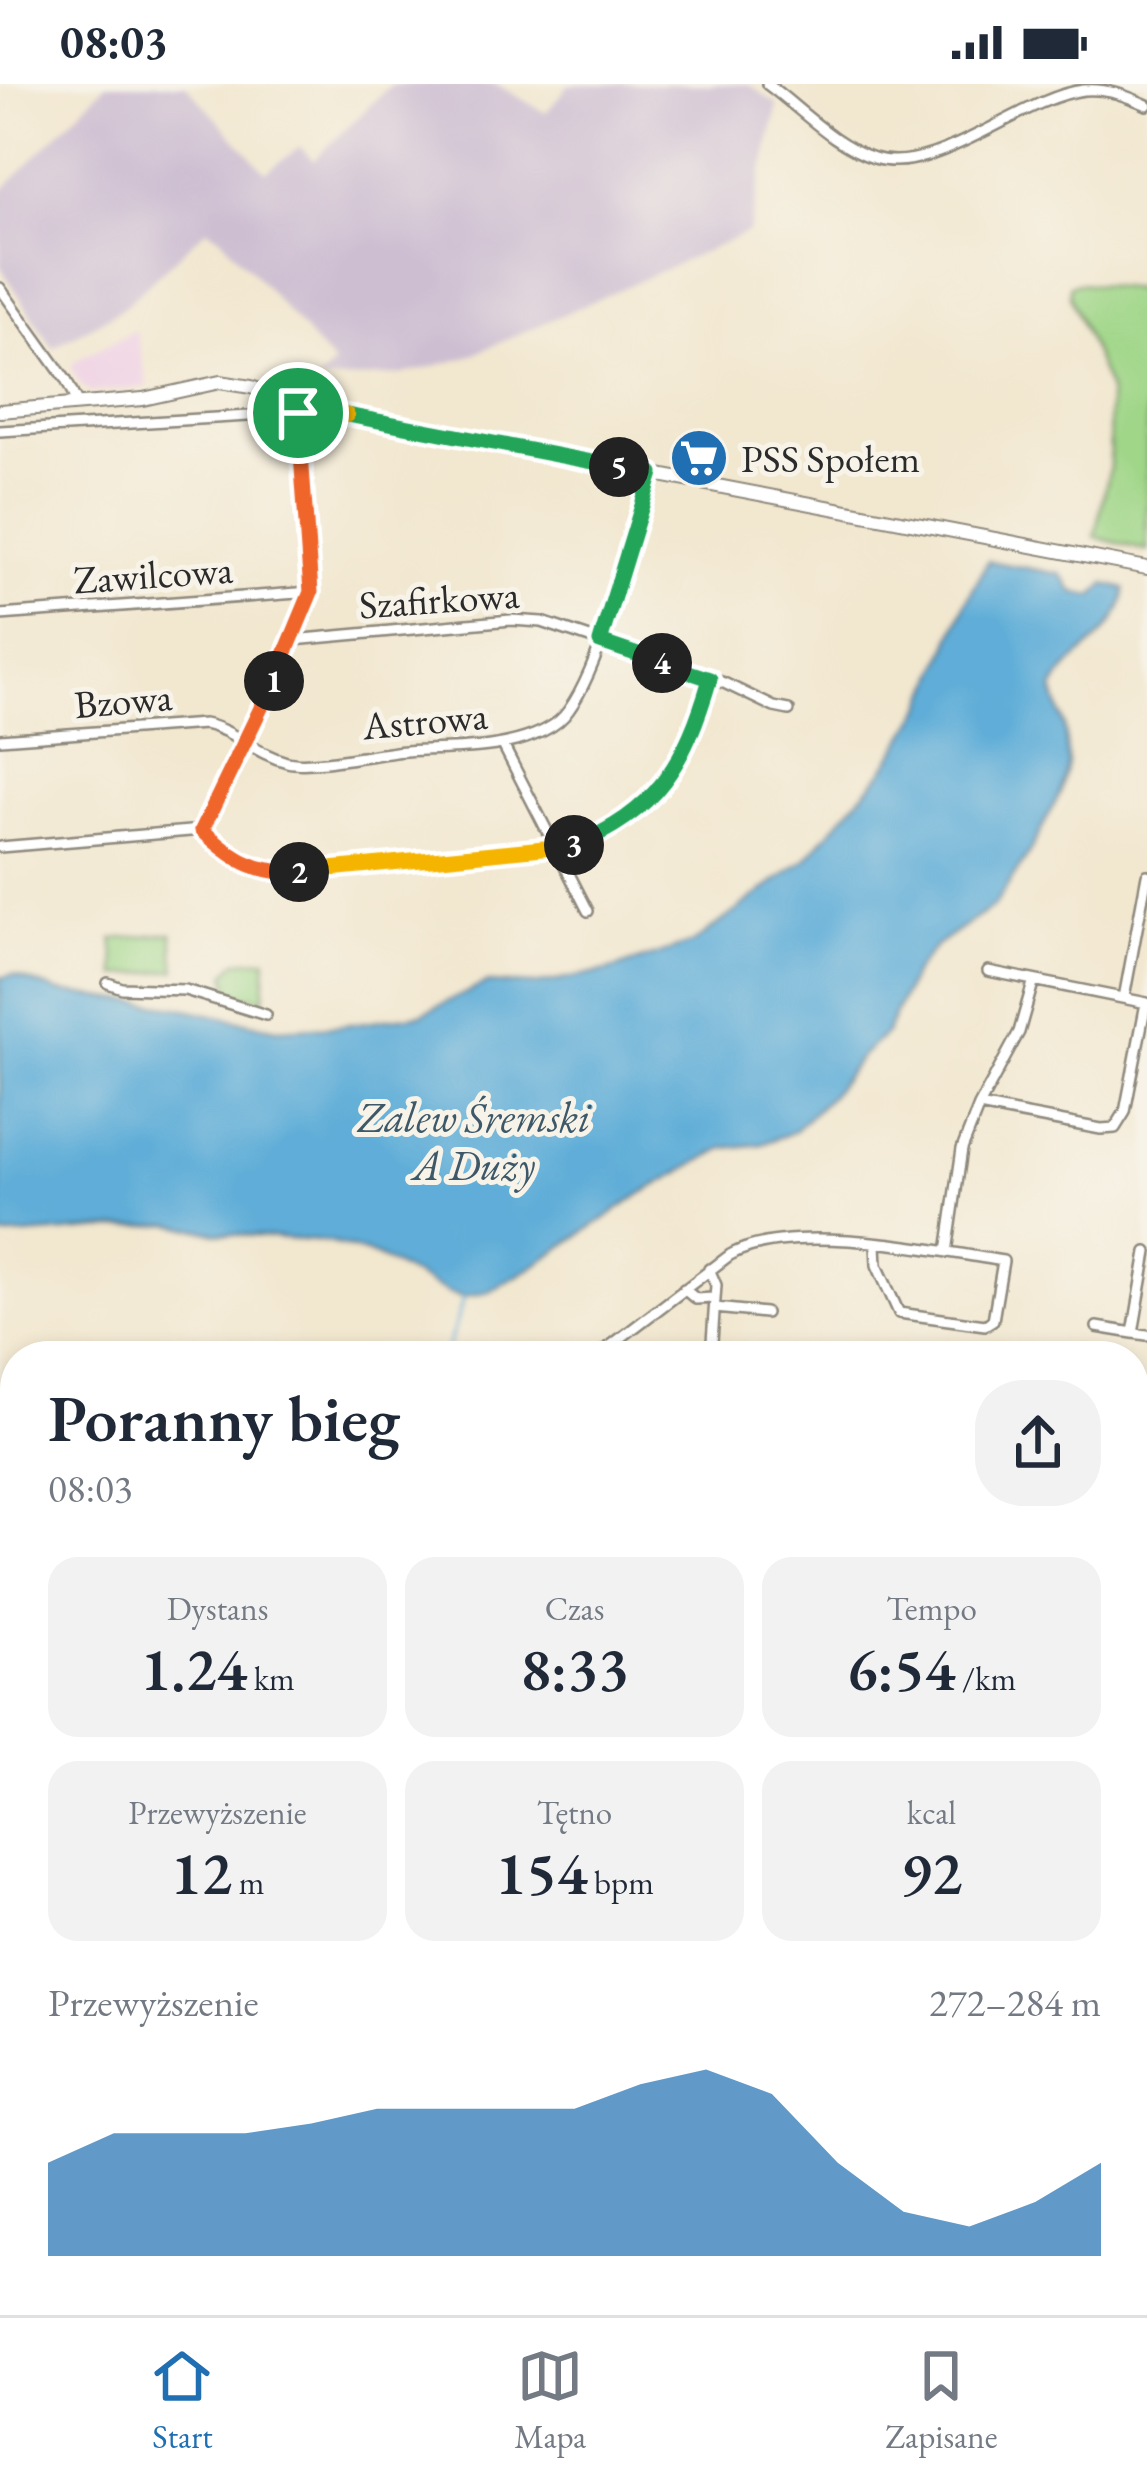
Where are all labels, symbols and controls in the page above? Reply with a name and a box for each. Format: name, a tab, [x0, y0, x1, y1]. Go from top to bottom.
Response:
text: 08:03	[60, 13, 168, 71]
pin	[247, 362, 349, 464]
icon: arrive	[265, 380, 331, 446]
supermarket icon: PSS Społem	[668, 427, 730, 489]
place label: PSS Społem	[741, 433, 920, 484]
pin: 5	[589, 437, 649, 497]
text: 5	[610, 445, 628, 488]
street label: Zawilcowa	[72, 543, 235, 605]
street label: Szafirkowa	[357, 568, 521, 631]
pin: 4	[632, 633, 692, 693]
text: 4	[653, 641, 671, 684]
pin: 1	[244, 651, 304, 711]
text: 1	[265, 659, 283, 702]
street label: Bzowa	[72, 671, 175, 730]
street label: Astrowa	[359, 690, 490, 751]
pin: 3	[544, 815, 604, 875]
text: 3	[565, 823, 583, 866]
pin: 2	[269, 842, 329, 902]
text: 2	[290, 850, 308, 893]
water label: Zalew Śremski A Duży	[357, 1090, 592, 1193]
text: Poranny bieg	[48, 1375, 400, 1461]
button: share	[975, 1380, 1101, 1506]
text: 08:03	[48, 1463, 133, 1514]
text: Dystans	[167, 1587, 268, 1630]
text: Czas	[545, 1587, 604, 1630]
text: Tempo	[886, 1587, 977, 1630]
text: 1.24	[140, 1630, 247, 1708]
text: 8:33	[520, 1630, 629, 1708]
text: 6:54	[847, 1630, 955, 1708]
text: km	[247, 1657, 295, 1700]
text: /km	[955, 1657, 1016, 1700]
text: Przewyższenie	[128, 1791, 307, 1834]
text: Tętno	[537, 1791, 612, 1834]
text: kcal	[907, 1791, 956, 1834]
text: 12	[171, 1834, 232, 1912]
text: 154	[495, 1834, 587, 1912]
text: 92	[901, 1834, 962, 1912]
text: m	[232, 1861, 264, 1904]
text: bpm	[587, 1861, 654, 1904]
text: Przewyższenie	[48, 1977, 259, 2028]
text: 272–284 m	[929, 1977, 1101, 2028]
tab: Start	[149, 2343, 215, 2458]
tab: Mapa	[514, 2343, 586, 2458]
tab: Zapisane	[885, 2343, 998, 2458]

